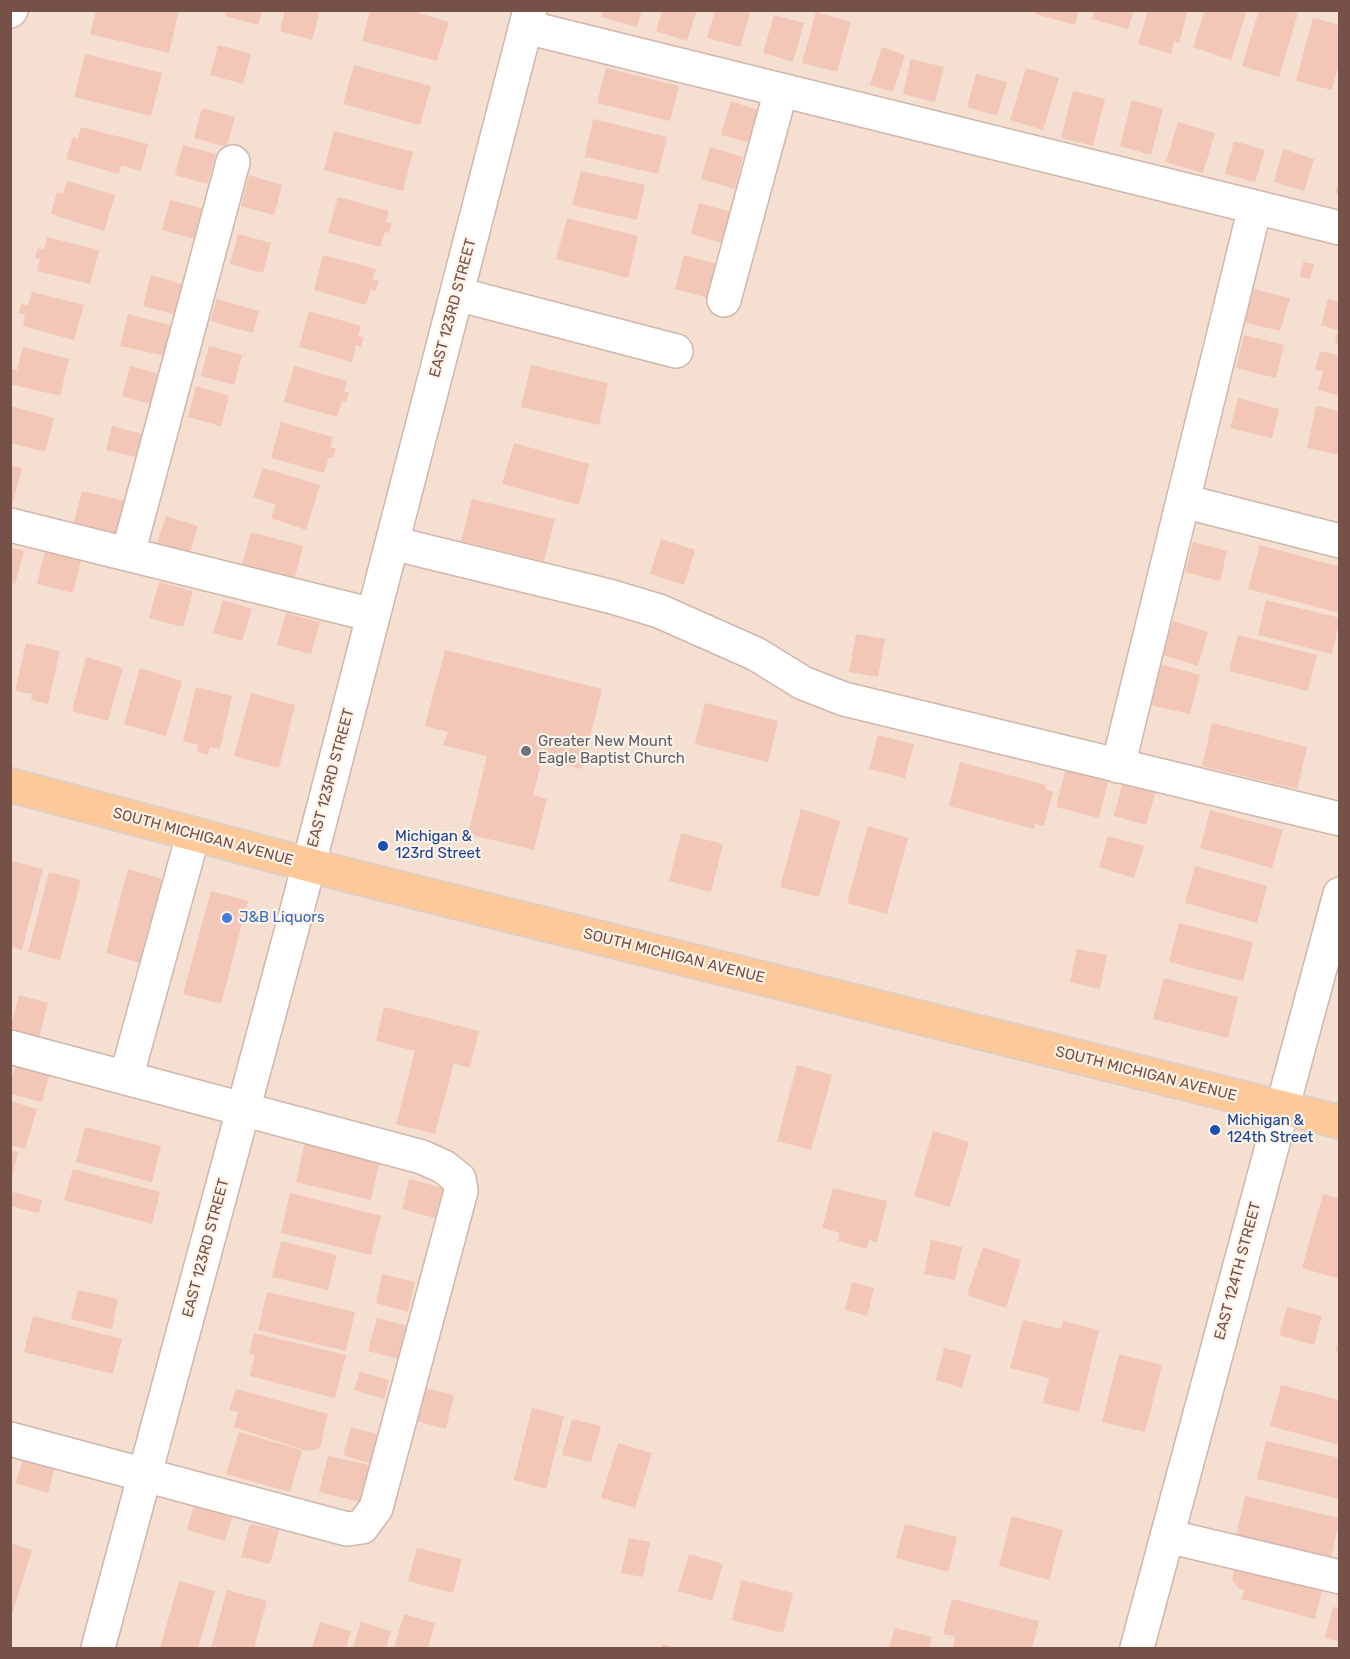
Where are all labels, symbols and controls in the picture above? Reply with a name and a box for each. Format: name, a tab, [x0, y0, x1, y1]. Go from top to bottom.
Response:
street label: EAST 123RD STREET	[426, 236, 480, 380]
street label: EAST 123RD STREET	[304, 706, 358, 850]
place label: Greater New Mount Eagle Baptist Church	[538, 733, 685, 768]
marker: Greater New Mount Eagle Baptist Church	[519, 744, 533, 758]
street label: SOUTH MICHIGAN AVENUE	[111, 804, 295, 870]
place label: Michigan & 123rd Street	[395, 828, 481, 863]
marker: Michigan & 123rd Street	[376, 839, 390, 853]
place label: J&B Liquors	[239, 909, 325, 927]
marker: J&B Liquors	[220, 911, 234, 925]
street label: SOUTH MICHIGAN AVENUE	[581, 925, 767, 987]
street label: SOUTH MICHIGAN AVENUE	[1053, 1043, 1239, 1105]
place label: Michigan & 124th Street	[1227, 1112, 1313, 1147]
marker: Michigan & 124th Street	[1208, 1123, 1222, 1137]
street label: EAST 123RD STREET	[179, 1176, 233, 1320]
street label: EAST 124TH STREET	[1211, 1200, 1265, 1342]

